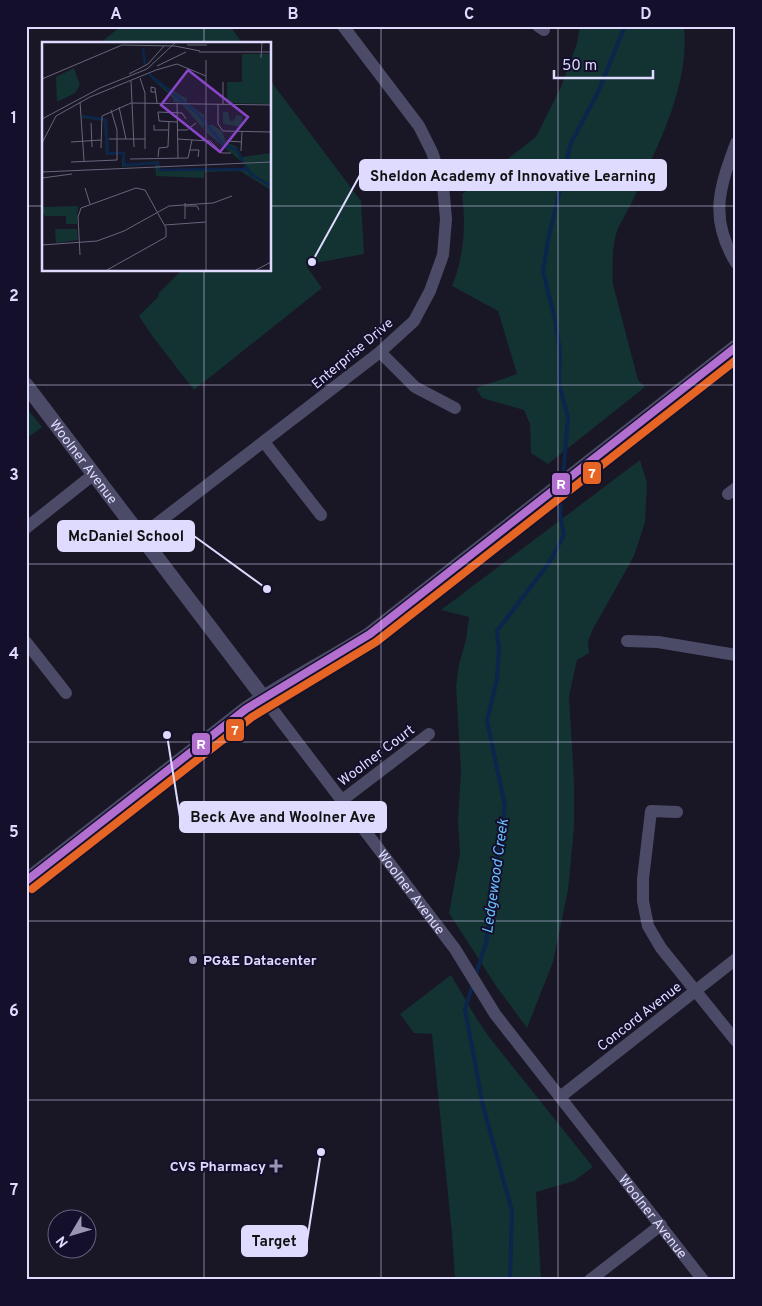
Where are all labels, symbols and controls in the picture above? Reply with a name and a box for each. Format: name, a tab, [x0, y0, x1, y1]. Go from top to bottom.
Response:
text: A	[110, 5, 122, 25]
text: B	[287, 5, 299, 25]
text: C	[464, 5, 474, 25]
text: D	[640, 5, 652, 25]
inset map	[42, 42, 271, 271]
scale bar	[554, 48, 653, 80]
text: 50 m	[562, 57, 597, 76]
text: 1	[11, 109, 17, 129]
callout: Sheldon Academy of Innovative Learning	[360, 160, 666, 190]
text: Sheldon Academy of Innovative Learning	[370, 168, 656, 187]
text: 2	[9, 287, 19, 307]
street label: Enterprise Drive	[309, 315, 397, 393]
street label: Woolner Avenue	[45, 417, 120, 508]
line badge: 7	[582, 461, 602, 485]
text: 3	[9, 466, 19, 486]
text: 7	[588, 466, 596, 483]
line badge: R	[551, 472, 571, 496]
text: R	[556, 477, 566, 494]
callout: McDaniel School	[58, 521, 194, 551]
text: McDaniel School	[68, 528, 184, 547]
text: 4	[9, 645, 19, 665]
line badge: 7	[225, 718, 245, 742]
street label: Woolner Court	[335, 722, 419, 790]
text: 7	[231, 723, 239, 740]
line badge: R	[191, 732, 211, 756]
text: R	[196, 737, 206, 754]
callout: Beck Ave and Woolner Ave	[180, 802, 386, 832]
text: Beck Ave and Woolner Ave	[190, 809, 376, 828]
water label: Ledgewood Creek	[479, 817, 514, 935]
text: 5	[9, 823, 19, 843]
street label: Woolner Avenue	[373, 847, 448, 938]
place label: PG&E Datacenter	[203, 953, 317, 970]
marker: PG&E Datacenter	[187, 954, 199, 966]
street label: Concord Avenue	[594, 979, 685, 1055]
text: 6	[9, 1002, 19, 1022]
place label: CVS Pharmacy	[170, 1159, 266, 1176]
marker: CVS Pharmacy	[270, 1160, 282, 1172]
street label: Woolner Avenue	[614, 1172, 690, 1263]
text: 7	[10, 1181, 18, 1201]
north arrow	[48, 1208, 98, 1258]
callout: Target	[242, 1226, 307, 1256]
text: N	[53, 1232, 73, 1250]
text: Target	[251, 1233, 297, 1252]

